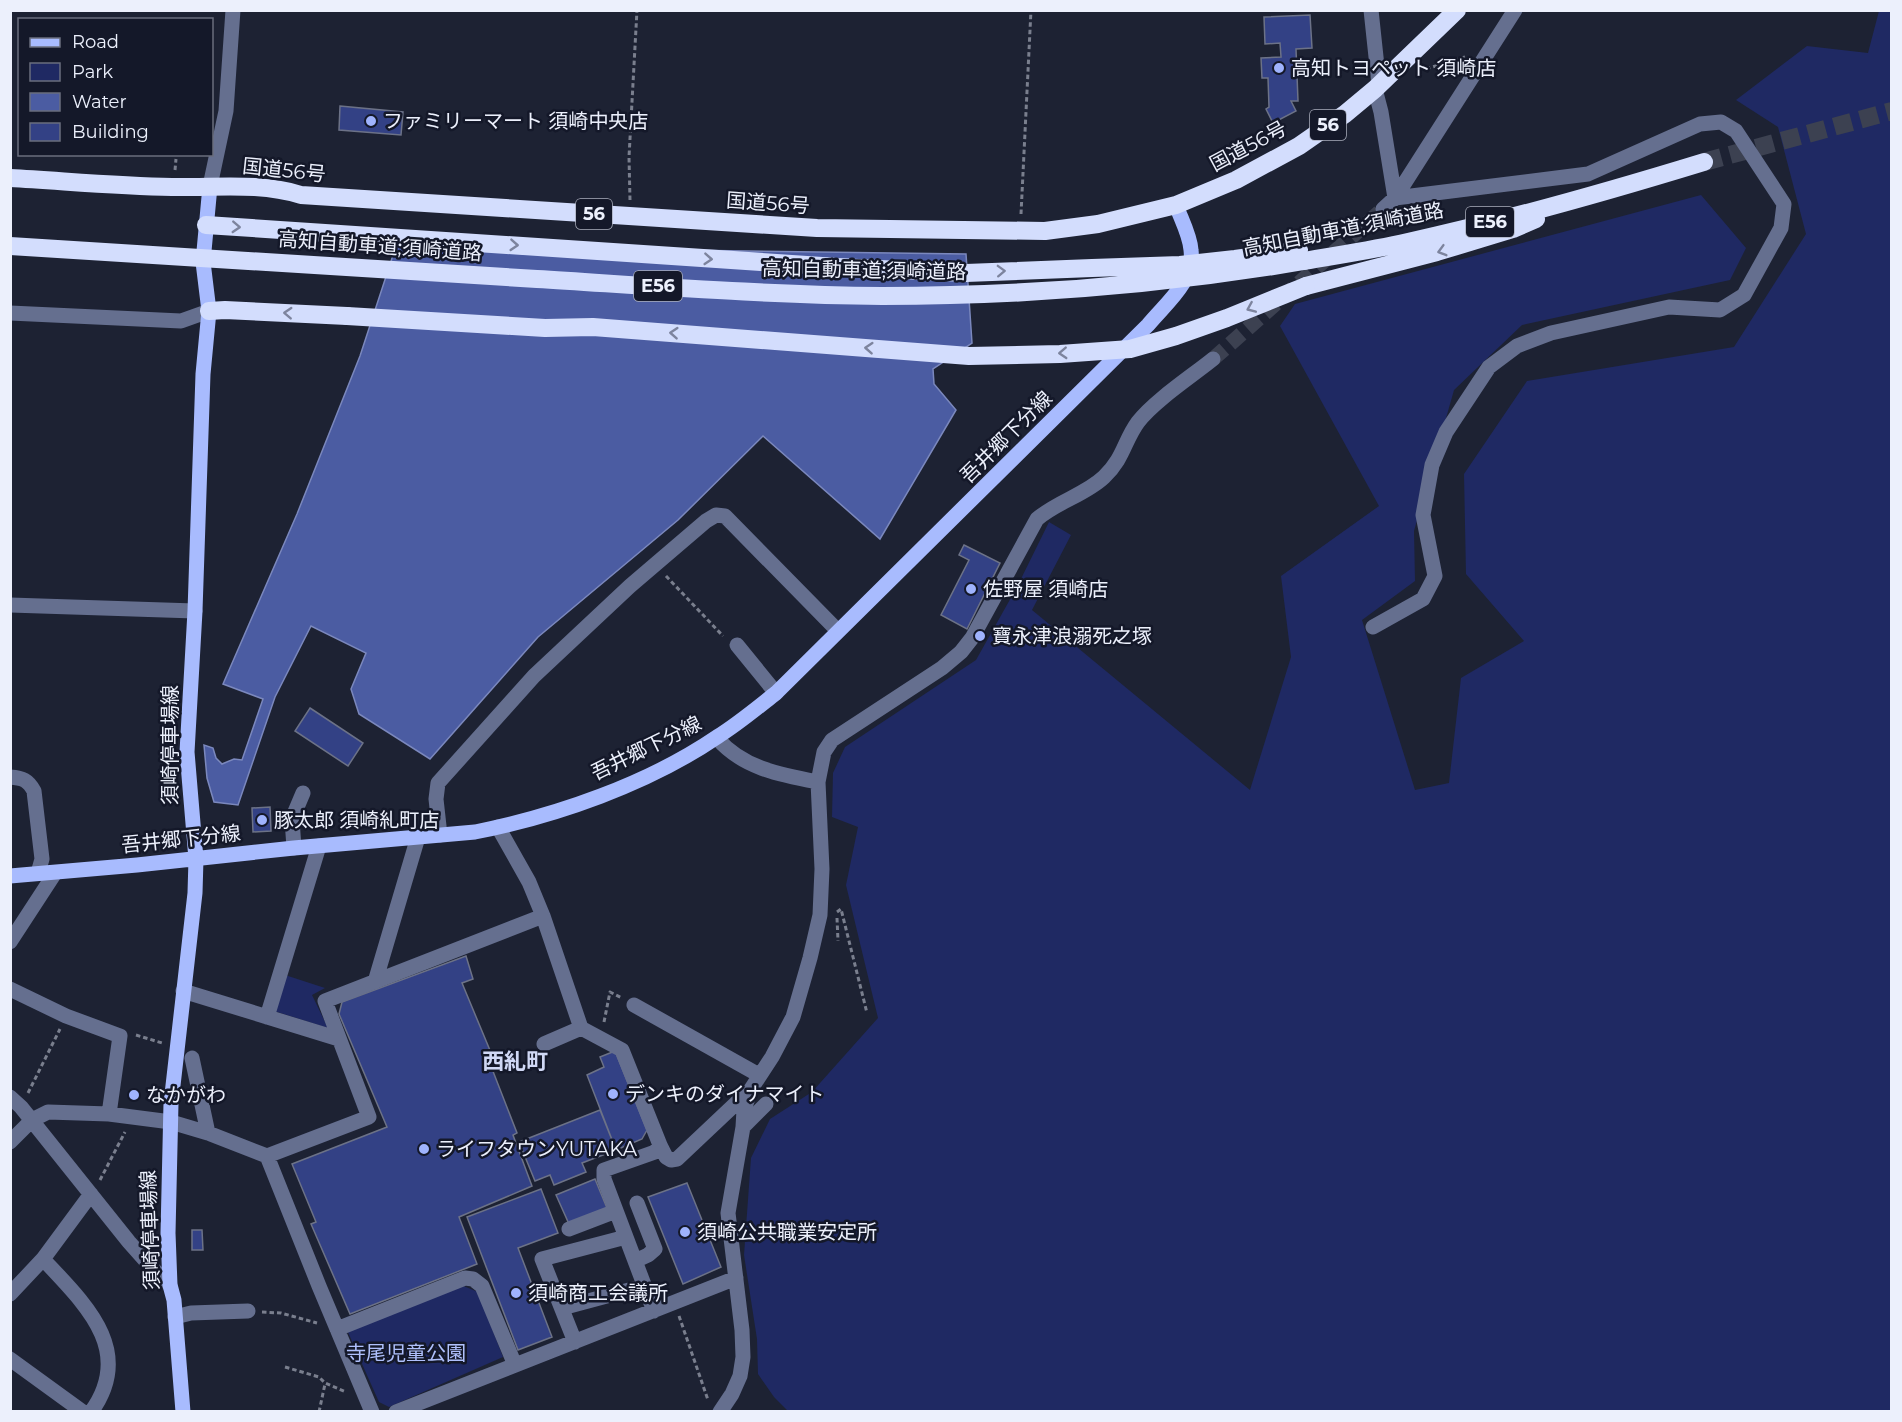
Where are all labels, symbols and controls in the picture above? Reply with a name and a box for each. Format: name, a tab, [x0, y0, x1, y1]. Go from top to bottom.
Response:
legend	[18, 18, 213, 156]
text: Road	[72, 31, 119, 53]
place label: 高知トヨペット 須崎店	[1291, 56, 1496, 80]
text: Park	[72, 61, 113, 83]
marker: 高知トヨペット 須崎店	[1272, 61, 1286, 75]
text: Water	[72, 91, 127, 113]
place label: ファミリーマート 須崎中央店	[383, 109, 648, 133]
road number: 56	[1310, 110, 1346, 140]
marker: ファミリーマート 須崎中央店	[364, 114, 378, 128]
street label: 国道56号	[1206, 116, 1290, 176]
text: Building	[72, 121, 149, 143]
street label: 国道56号	[241, 154, 327, 186]
street label: 国道56号	[726, 188, 810, 218]
street label: 高知自動車道;須崎道路	[1240, 198, 1446, 260]
road number: 56	[576, 199, 612, 229]
road number: E56	[1466, 207, 1514, 237]
one-way arrow	[232, 220, 241, 233]
street label: 高知自動車道;須崎道路	[277, 227, 483, 265]
one-way arrow	[509, 238, 518, 251]
one-way arrow	[1438, 244, 1448, 256]
one-way arrow	[704, 252, 713, 265]
street label: 高知自動車道;須崎道路	[762, 256, 966, 284]
one-way arrow	[996, 265, 1005, 278]
road number: E56	[634, 271, 682, 301]
one-way arrow	[1247, 301, 1258, 313]
one-way arrow	[284, 307, 293, 320]
one-way arrow	[670, 327, 679, 340]
one-way arrow	[864, 342, 873, 355]
one-way arrow	[1059, 347, 1068, 360]
street label: 吾井郷下分線	[955, 386, 1057, 488]
place label: 佐野屋 須崎店	[983, 577, 1108, 601]
marker: 佐野屋 須崎店	[964, 582, 978, 596]
place label: 寶永津浪溺死之塚	[992, 624, 1152, 648]
marker: 寶永津浪溺死之塚	[973, 629, 987, 643]
street label: 須崎停車場線	[158, 685, 182, 805]
street label: 吾井郷下分線	[587, 711, 705, 785]
place label: 豚太郎 須崎糺町店	[274, 808, 439, 832]
marker: 豚太郎 須崎糺町店	[255, 813, 269, 827]
street label: 吾井郷下分線	[120, 821, 242, 857]
district label: 西糺町	[482, 1048, 548, 1075]
place label: デンキのダイナマイト	[625, 1082, 825, 1106]
place label: なかがわ	[146, 1083, 226, 1107]
marker: デンキのダイナマイト	[606, 1087, 620, 1101]
marker: なかがわ	[127, 1088, 141, 1102]
place label: ライフタウンYUTAKA	[436, 1137, 638, 1161]
marker: ライフタウンYUTAKA	[417, 1142, 431, 1156]
street label: 須崎停車場線	[136, 1170, 164, 1290]
place label: 須崎公共職業安定所	[697, 1220, 877, 1244]
marker: 須崎公共職業安定所	[678, 1225, 692, 1239]
place label: 須崎商工会議所	[528, 1281, 668, 1305]
marker: 須崎商工会議所	[509, 1286, 523, 1300]
park label: 寺尾児童公園	[346, 1341, 466, 1365]

